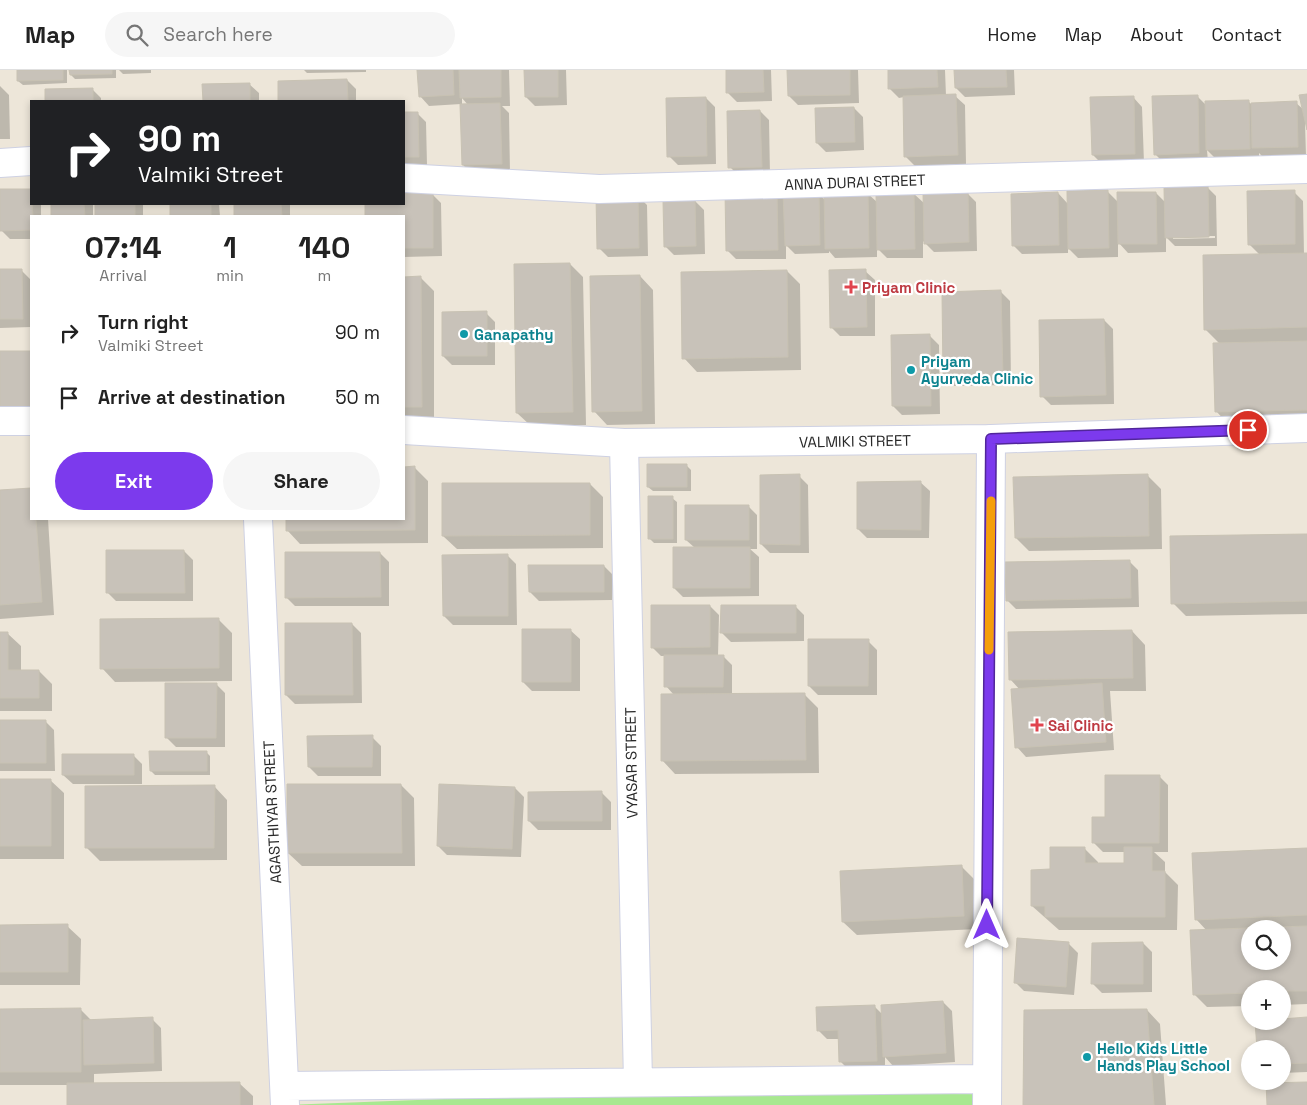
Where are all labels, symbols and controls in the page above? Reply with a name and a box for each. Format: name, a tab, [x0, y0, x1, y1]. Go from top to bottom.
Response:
search box	[105, 12, 455, 57]
text: Map	[25, 19, 75, 50]
icon: search	[123, 21, 151, 49]
text: Search here	[163, 22, 273, 47]
text: Home	[988, 23, 1037, 46]
text: Map	[1065, 23, 1102, 46]
text: About	[1130, 23, 1184, 46]
text: Contact	[1212, 23, 1282, 46]
text: 90 m	[138, 117, 221, 161]
icon: right	[55, 120, 120, 185]
text: Valmiki Street	[138, 160, 283, 188]
street label: ANNA DURAI STREET	[784, 170, 926, 194]
text: 07:14	[85, 228, 162, 267]
text: 1	[223, 228, 237, 267]
text: 140	[298, 228, 350, 267]
text: Arrival	[99, 265, 147, 286]
text: min	[216, 265, 244, 286]
text: m	[317, 265, 331, 286]
place label: Priyam Clinic	[862, 278, 955, 297]
marker: Priyam Clinic	[844, 280, 858, 294]
text: Turn right	[98, 310, 188, 335]
icon: right	[55, 319, 83, 347]
text: 90 m	[335, 320, 380, 345]
place label: Ganapathy	[474, 325, 553, 344]
marker: Ganapathy	[458, 328, 470, 340]
text: Valmiki Street	[98, 335, 204, 356]
place label: Priyam Ayurveda Clinic	[921, 352, 1034, 388]
marker: Priyam Ayurveda Clinic	[905, 364, 917, 376]
icon: arrive	[55, 384, 83, 412]
text: Arrive at destination	[98, 385, 286, 410]
text: 50 m	[335, 385, 380, 410]
pin	[1227, 409, 1269, 451]
icon: arrive	[1234, 416, 1262, 444]
street label: VALMIKI STREET	[799, 431, 911, 451]
button: Exit	[55, 452, 213, 510]
button: Share	[223, 452, 380, 510]
street label: VYASAR STREET	[621, 707, 641, 819]
place label: Sai Clinic	[1048, 716, 1113, 735]
marker: Sai Clinic	[1030, 718, 1044, 732]
street label: AGASTHIYAR STREET	[259, 740, 285, 884]
position arrow	[960, 898, 1012, 950]
map controls	[1241, 920, 1291, 1090]
button: search	[1241, 920, 1291, 970]
button: +	[1241, 980, 1291, 1030]
place label: Hello Kids Little Hands Play School	[1097, 1039, 1230, 1075]
button: −	[1241, 1040, 1291, 1090]
marker: Hello Kids Little Hands Play School	[1081, 1051, 1093, 1063]

